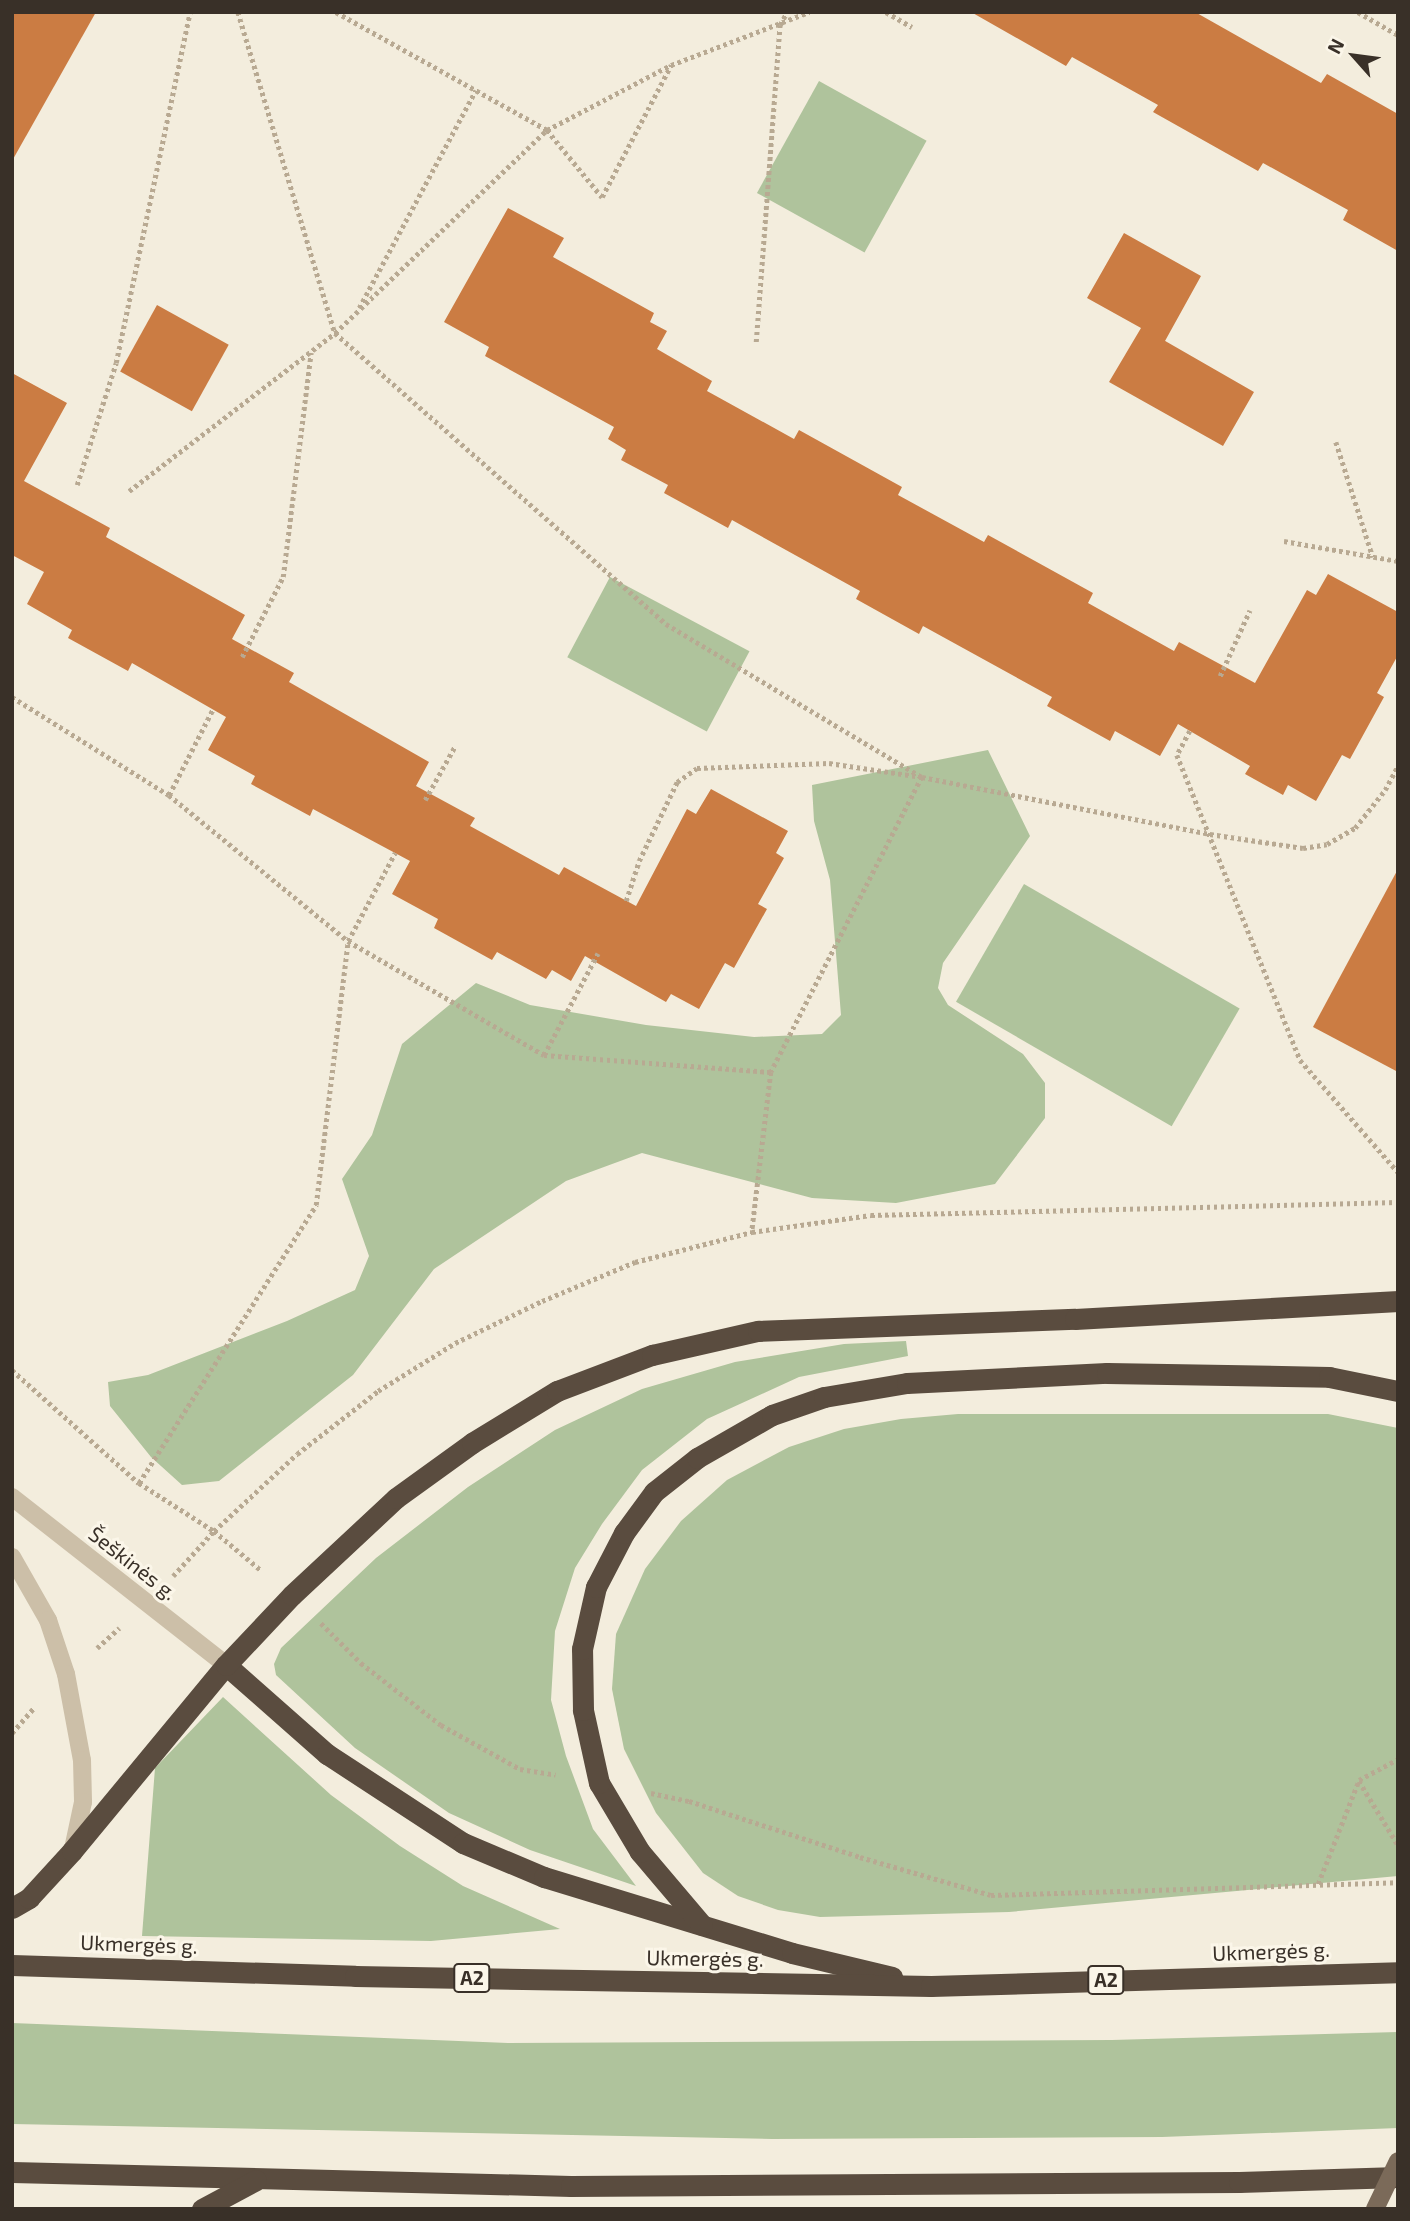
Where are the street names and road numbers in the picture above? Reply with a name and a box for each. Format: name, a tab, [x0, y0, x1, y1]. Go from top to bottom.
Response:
street label: Šeškinės g.	[84, 1521, 182, 1605]
street label: Ukmergės g.	[80, 1929, 198, 1959]
street label: Ukmergės g.	[1212, 1936, 1330, 1966]
street label: Ukmergės g.	[646, 1944, 764, 1972]
road number: A2	[453, 1962, 491, 1994]
road number: A2	[1087, 1964, 1125, 1996]

